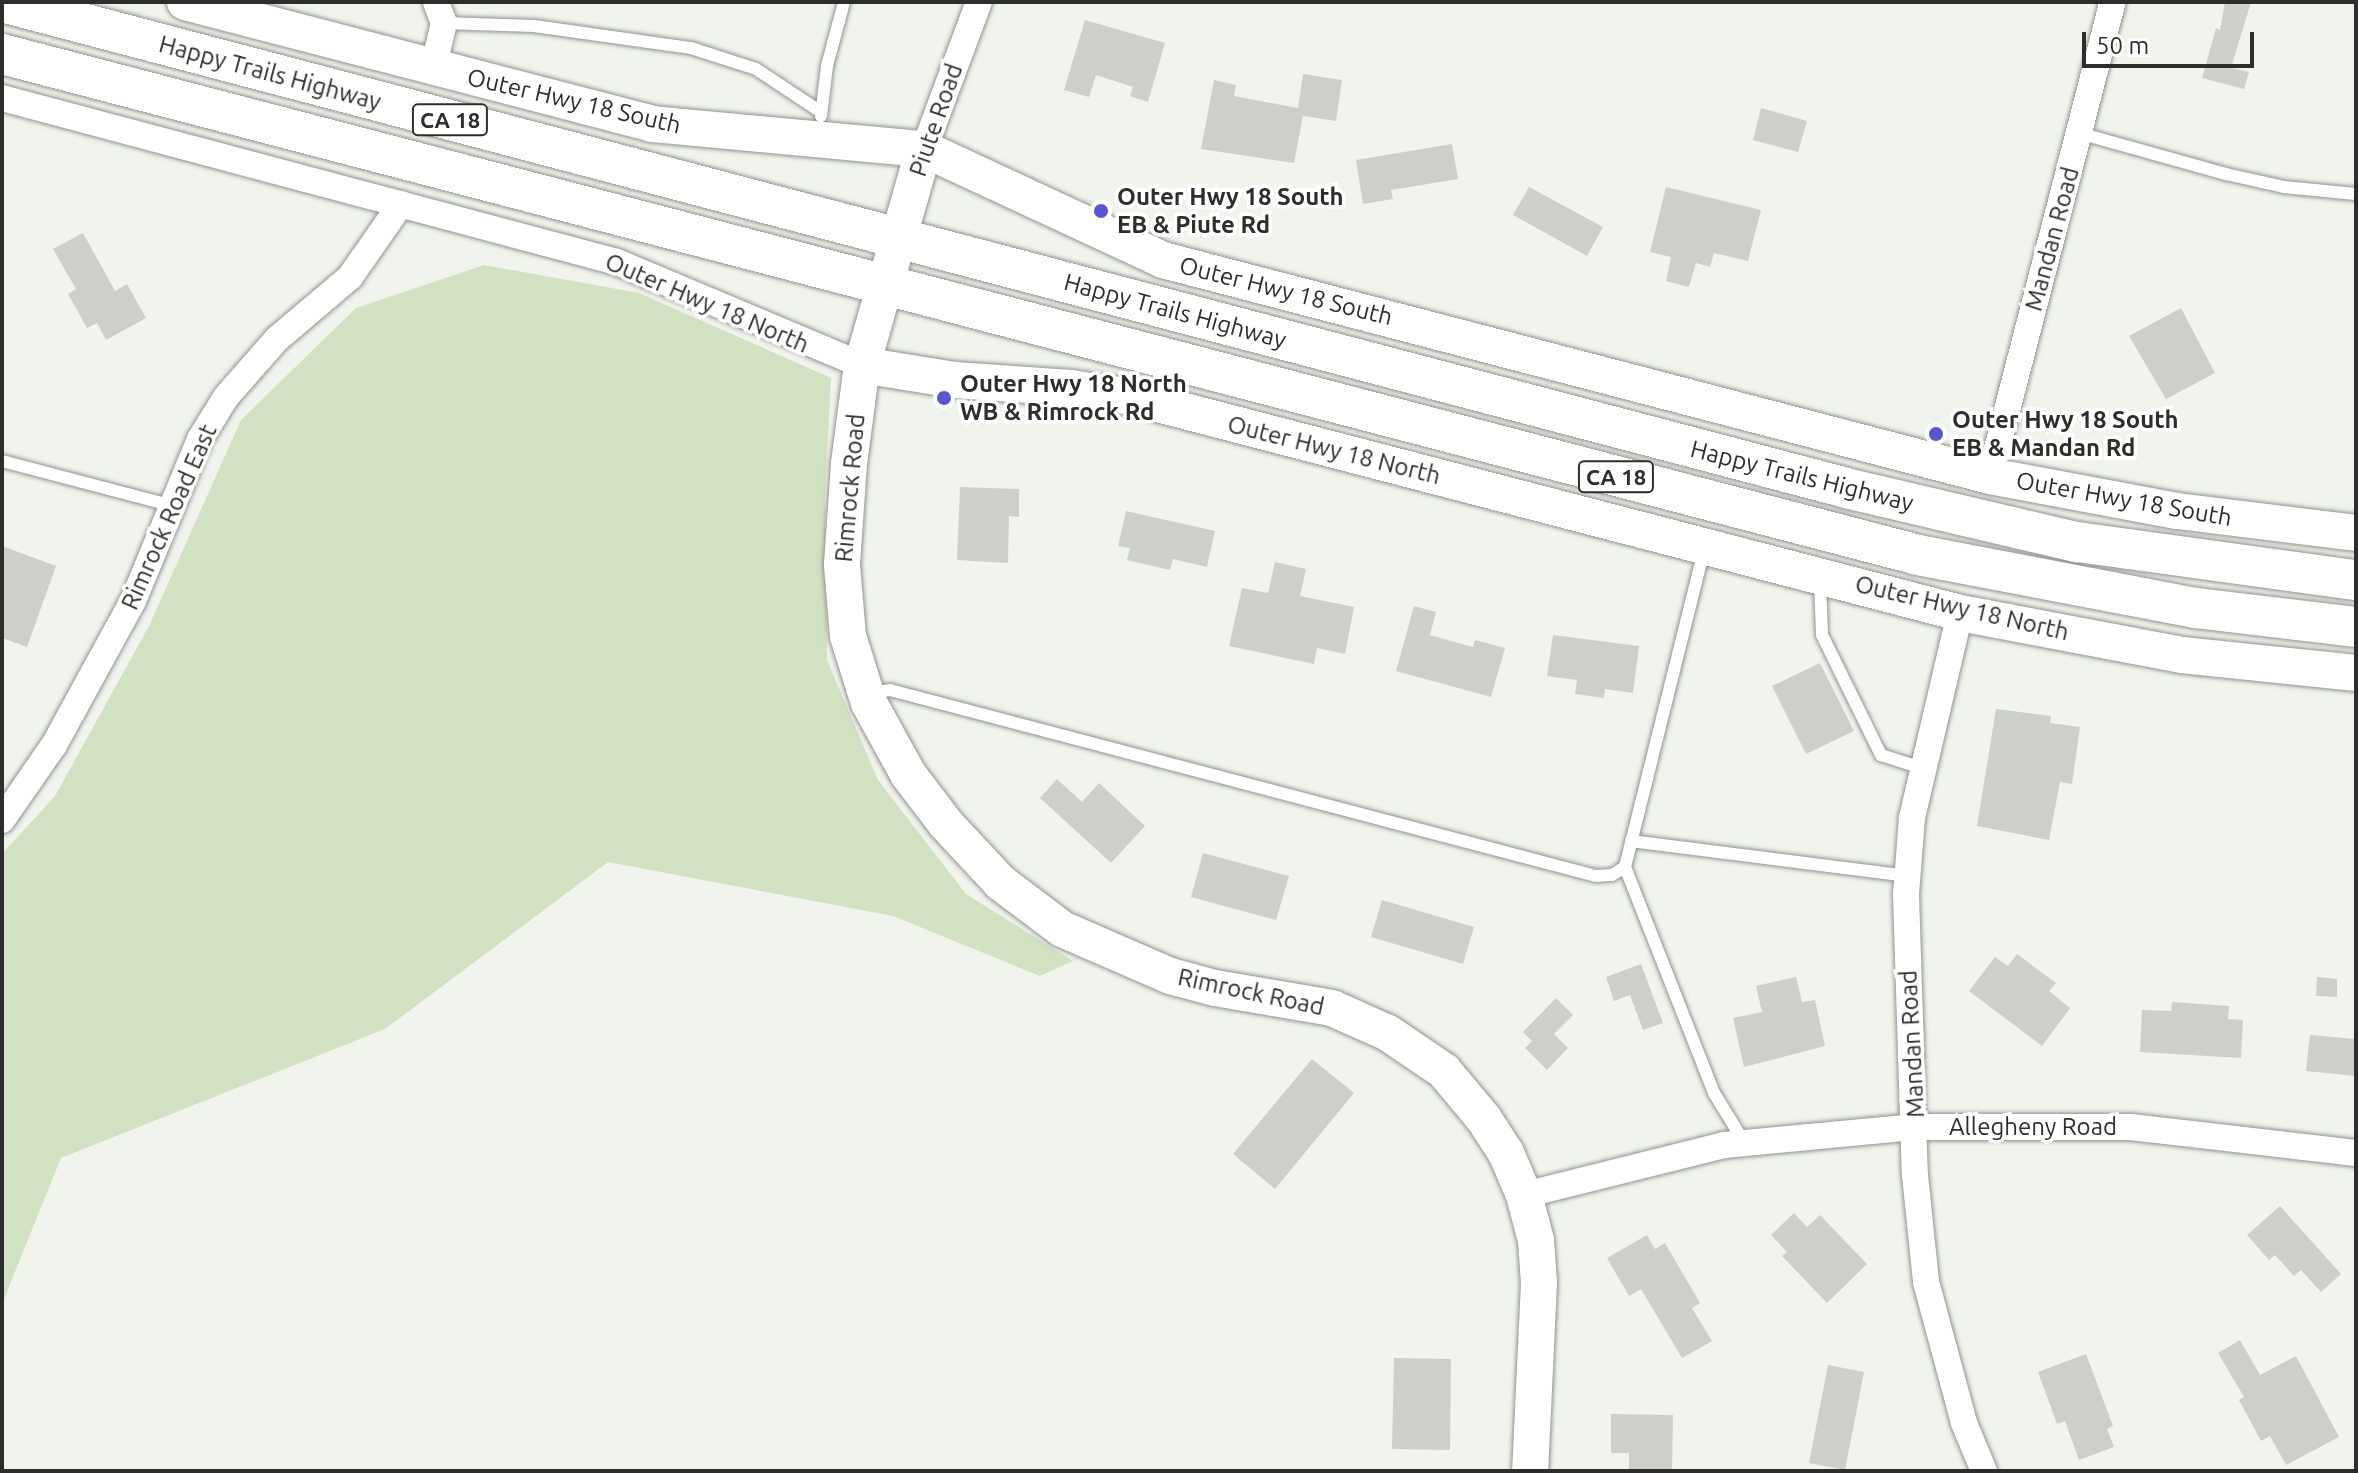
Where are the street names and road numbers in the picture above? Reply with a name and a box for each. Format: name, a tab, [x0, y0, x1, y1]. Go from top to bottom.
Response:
street label: Happy Trails Highway	[156, 30, 384, 116]
street label: Piute Road	[903, 60, 969, 180]
street label: Outer Hwy 18 South	[464, 62, 684, 140]
road number: CA 18	[410, 102, 490, 138]
street label: Mandan Road	[2019, 164, 2085, 314]
street label: Outer Hwy 18 North	[601, 247, 813, 359]
street label: Outer Hwy 18 South	[1177, 251, 1395, 331]
street label: Happy Trails Highway	[1061, 268, 1289, 354]
street label: Outer Hwy 18 North	[1225, 410, 1443, 490]
street label: Rimrock Road	[829, 413, 871, 563]
street label: Rimrock Road East	[115, 420, 223, 614]
street label: Happy Trails Highway	[1688, 434, 1916, 518]
road number: CA 18	[1576, 459, 1656, 495]
street label: Outer Hwy 18 South	[2014, 466, 2234, 532]
street label: Outer Hwy 18 North	[1852, 569, 2072, 647]
street label: Rimrock Road	[1175, 962, 1327, 1022]
street label: Mandan Road	[1894, 969, 1930, 1119]
street label: Allegheny Road	[1949, 1113, 2117, 1141]

